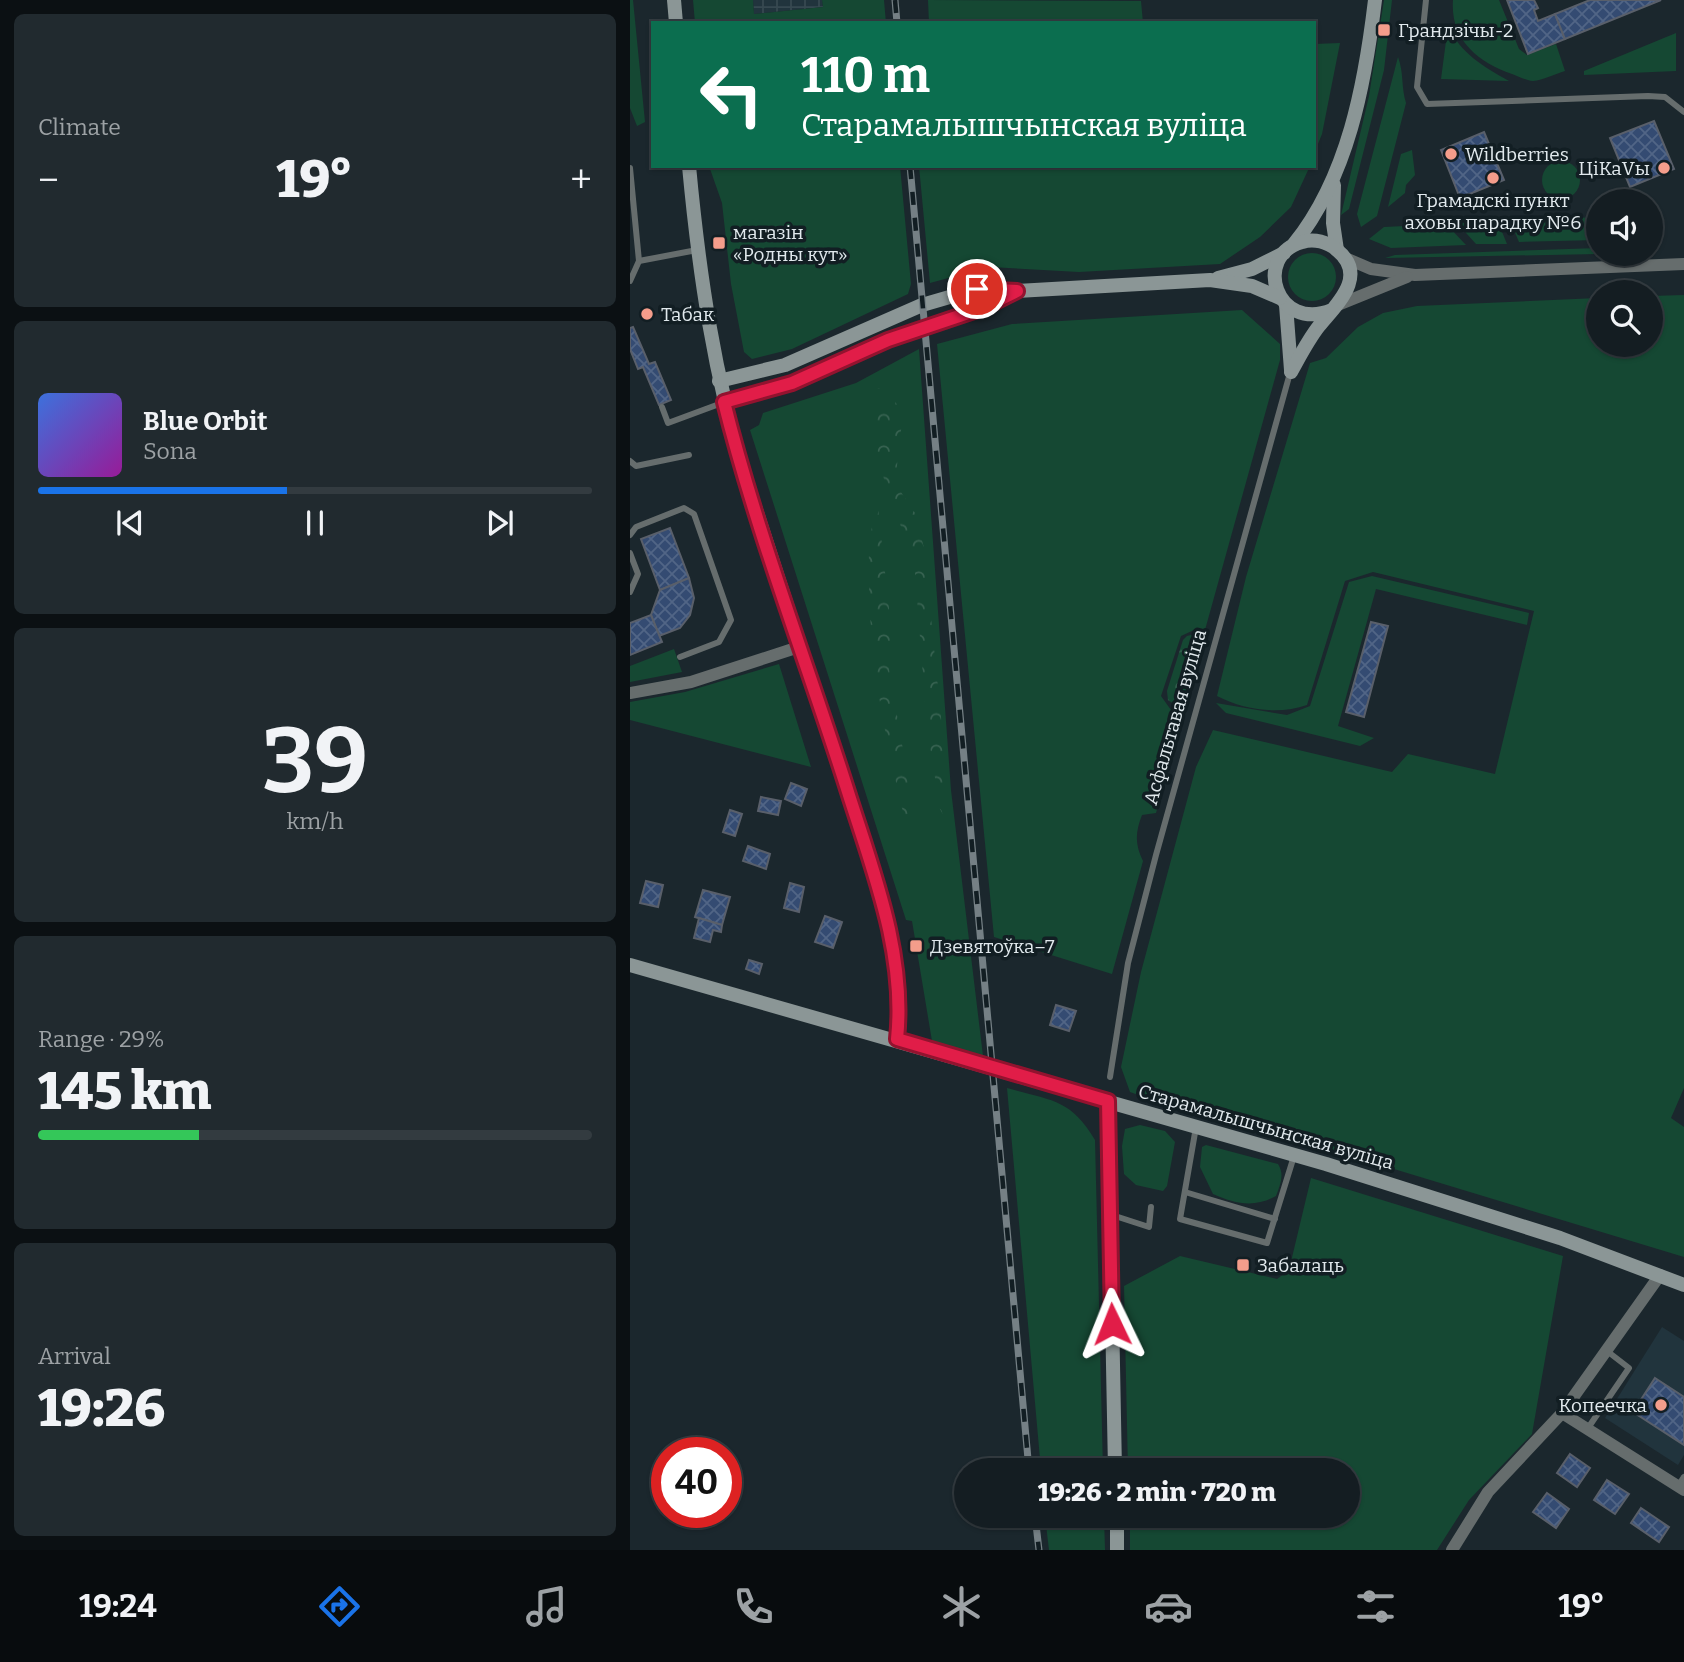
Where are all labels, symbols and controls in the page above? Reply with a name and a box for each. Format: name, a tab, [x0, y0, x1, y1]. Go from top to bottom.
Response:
place label: Грандзічы-2	[1398, 19, 1513, 42]
marker: Грандзічы-2	[1376, 22, 1392, 38]
text: 110 m	[801, 46, 930, 105]
icon: left	[686, 49, 777, 140]
text: Старамалышчынская вуліца	[801, 106, 1247, 144]
text: Climate	[38, 113, 121, 141]
place label: Wildberries	[1465, 143, 1569, 166]
marker: Wildberries	[1443, 146, 1459, 162]
text: 19°	[276, 148, 353, 211]
text: −	[38, 157, 59, 203]
text: +	[570, 157, 592, 203]
place label: ЦiKaVы	[1578, 157, 1650, 180]
marker: ЦiKaVы	[1656, 160, 1672, 176]
marker: Грамадскі пункт аховы парадку №6	[1485, 170, 1501, 186]
place label: Грамадскі пункт аховы парадку №6	[1405, 189, 1581, 234]
map controls	[1586, 189, 1663, 357]
button: sound	[1586, 189, 1663, 266]
place label: магазін «Родны кут»	[733, 221, 848, 266]
marker: магазін «Родны кут»	[711, 235, 727, 251]
pin	[947, 259, 1007, 319]
icon: arrive	[958, 270, 996, 308]
button: search	[1586, 280, 1663, 357]
place label: Табак	[661, 303, 715, 326]
marker: Табак	[639, 306, 655, 322]
text: Blue Orbit	[143, 406, 267, 437]
text: Sona	[143, 437, 197, 465]
icon: previous	[111, 504, 149, 542]
icon: pause	[296, 504, 334, 542]
icon: next	[481, 504, 519, 542]
street label: Асфальтавая вуліца	[1139, 626, 1211, 807]
text: 39	[262, 707, 368, 816]
text: km/h	[287, 807, 343, 835]
place label: Дзевятоўка–7	[930, 935, 1055, 958]
marker: Дзевятоўка–7	[908, 938, 924, 954]
text: Range · 29%	[38, 1025, 165, 1053]
text: 145 km	[38, 1060, 212, 1123]
street label: Старамалышчынская вуліца	[1136, 1079, 1397, 1175]
place label: Забалаць	[1257, 1254, 1344, 1277]
marker: Забалаць	[1235, 1257, 1251, 1273]
position arrow	[1075, 1287, 1149, 1361]
text: Arrival	[38, 1342, 111, 1370]
text: 19:26	[38, 1377, 165, 1440]
place label: Копеечка	[1558, 1394, 1648, 1417]
marker: Копеечка	[1653, 1397, 1669, 1413]
speed limit sign: 40	[651, 1437, 742, 1528]
text: 19:26 · 2 min · 720 m	[1038, 1477, 1276, 1508]
icon: directions	[315, 1582, 364, 1631]
icon: music	[522, 1582, 571, 1631]
icon: phone	[729, 1582, 778, 1631]
icon: climate	[937, 1582, 986, 1631]
icon: car	[1144, 1582, 1193, 1631]
icon: filters	[1351, 1582, 1400, 1631]
text: 19:24	[79, 1587, 157, 1625]
text: 19°	[1558, 1587, 1605, 1625]

